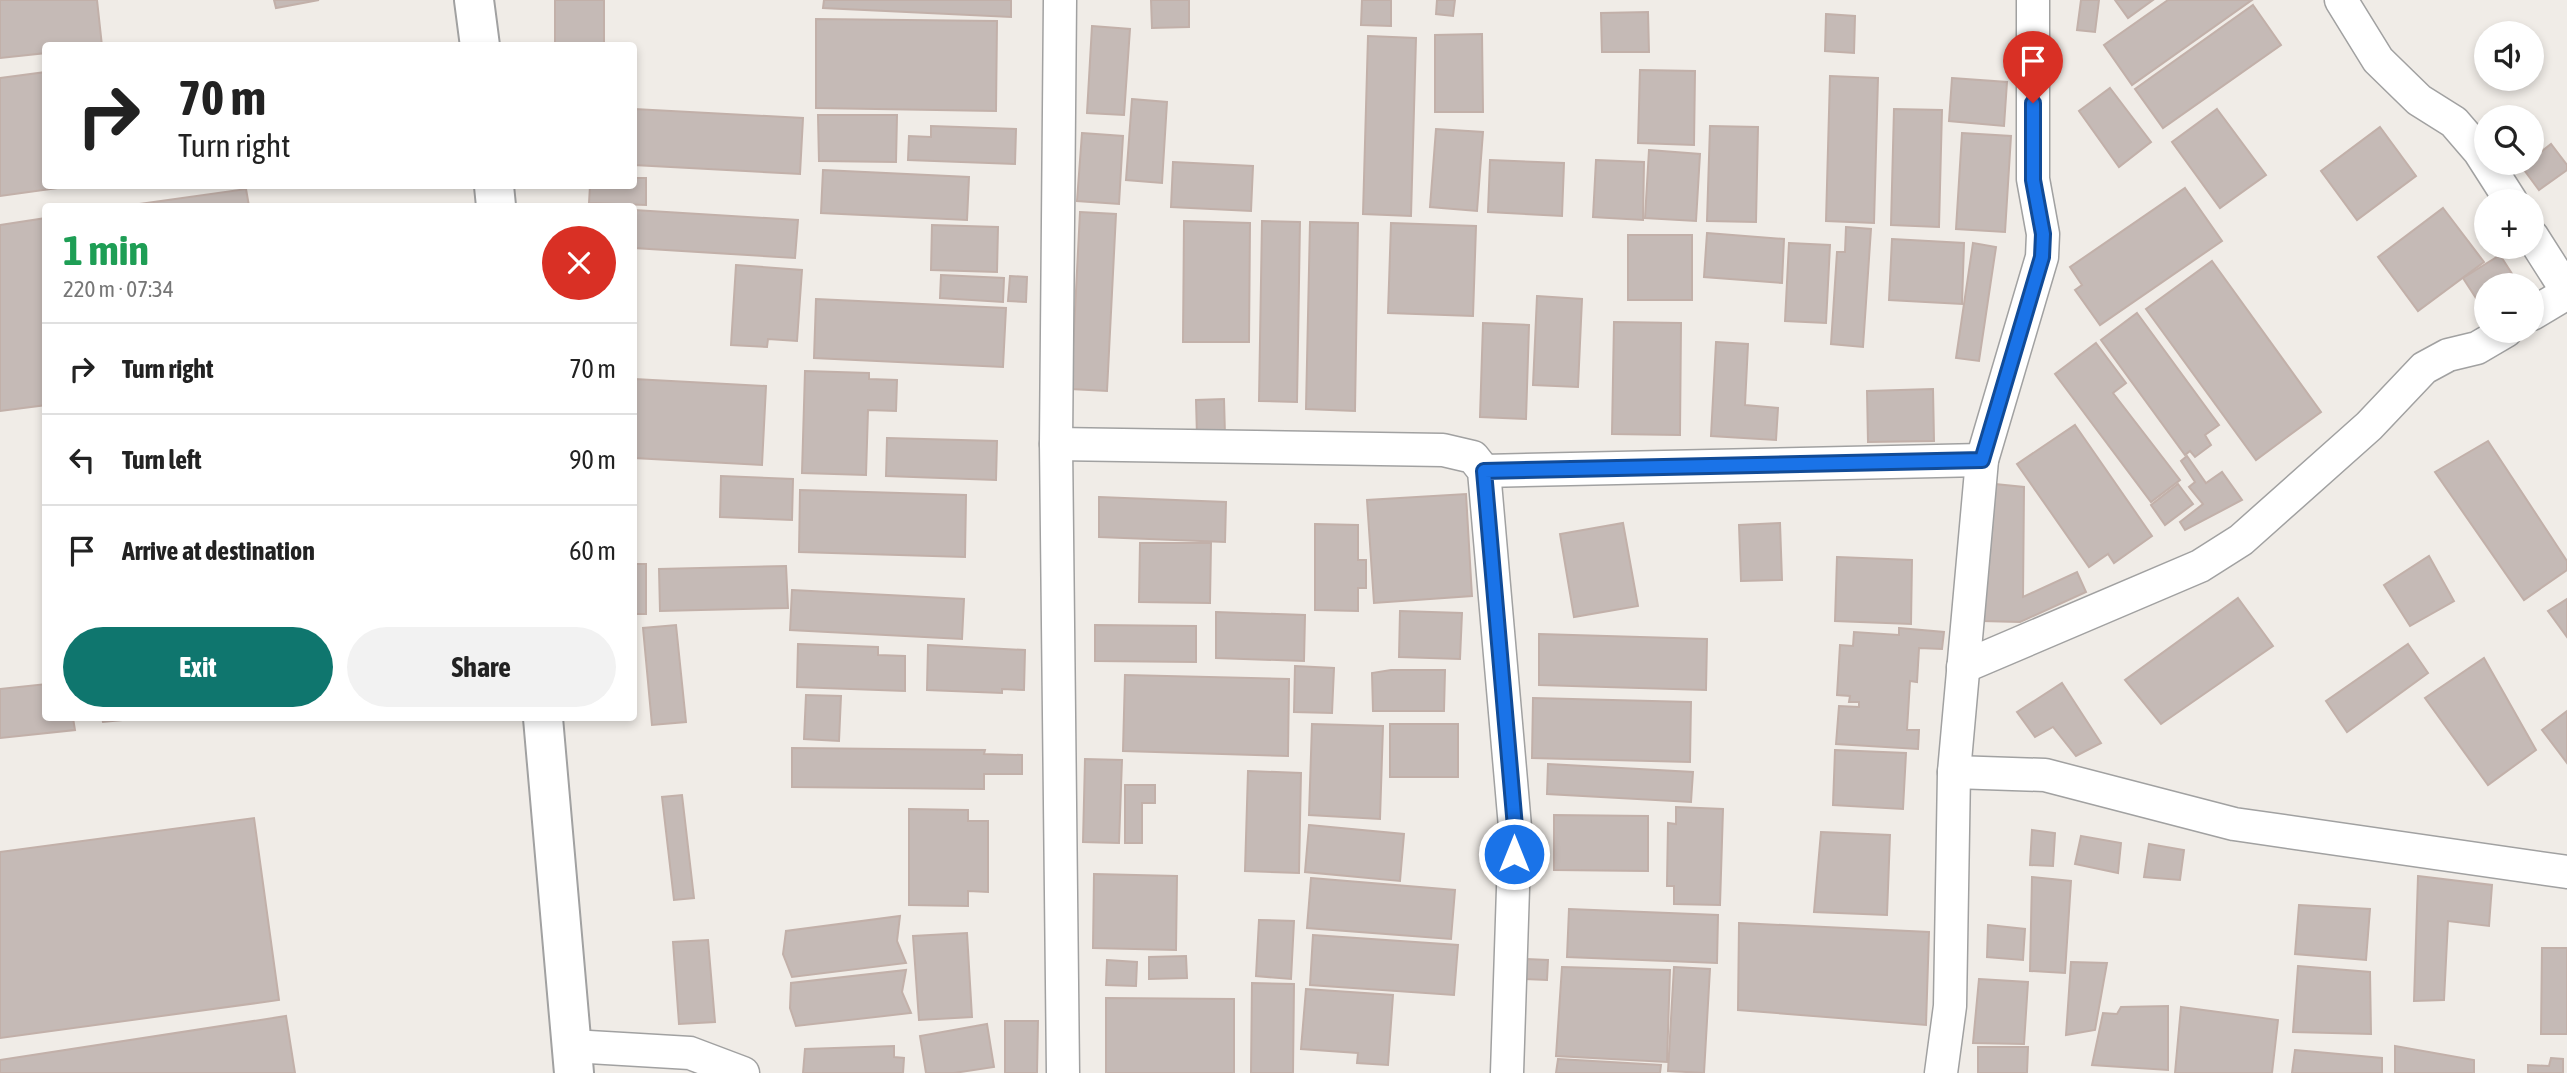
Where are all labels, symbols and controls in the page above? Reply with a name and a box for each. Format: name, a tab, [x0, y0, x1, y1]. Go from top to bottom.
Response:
map controls	[2474, 21, 2544, 343]
button: sound	[2474, 21, 2544, 91]
pin	[2003, 31, 2063, 103]
icon: arrive	[2014, 42, 2052, 80]
text: 70 m	[178, 69, 266, 125]
icon: right	[63, 70, 154, 161]
button: search	[2474, 105, 2544, 175]
text: Turn right	[178, 127, 291, 164]
button: +	[2474, 189, 2544, 259]
text: 1 min	[63, 226, 149, 274]
button: close	[542, 226, 616, 300]
button: −	[2474, 273, 2544, 343]
text: 220 m · 07:34	[63, 276, 174, 302]
icon: right	[63, 350, 101, 388]
text: Turn right	[122, 354, 213, 384]
text: 70 m	[569, 354, 616, 384]
icon: left	[63, 441, 101, 479]
text: Turn left	[122, 445, 202, 475]
text: 90 m	[569, 445, 616, 475]
icon: arrive	[63, 532, 101, 570]
text: Arrive at destination	[122, 536, 315, 566]
text: 60 m	[569, 536, 616, 566]
button: Exit	[63, 627, 333, 707]
button: Share	[347, 627, 616, 707]
position arrow	[1477, 817, 1551, 891]

